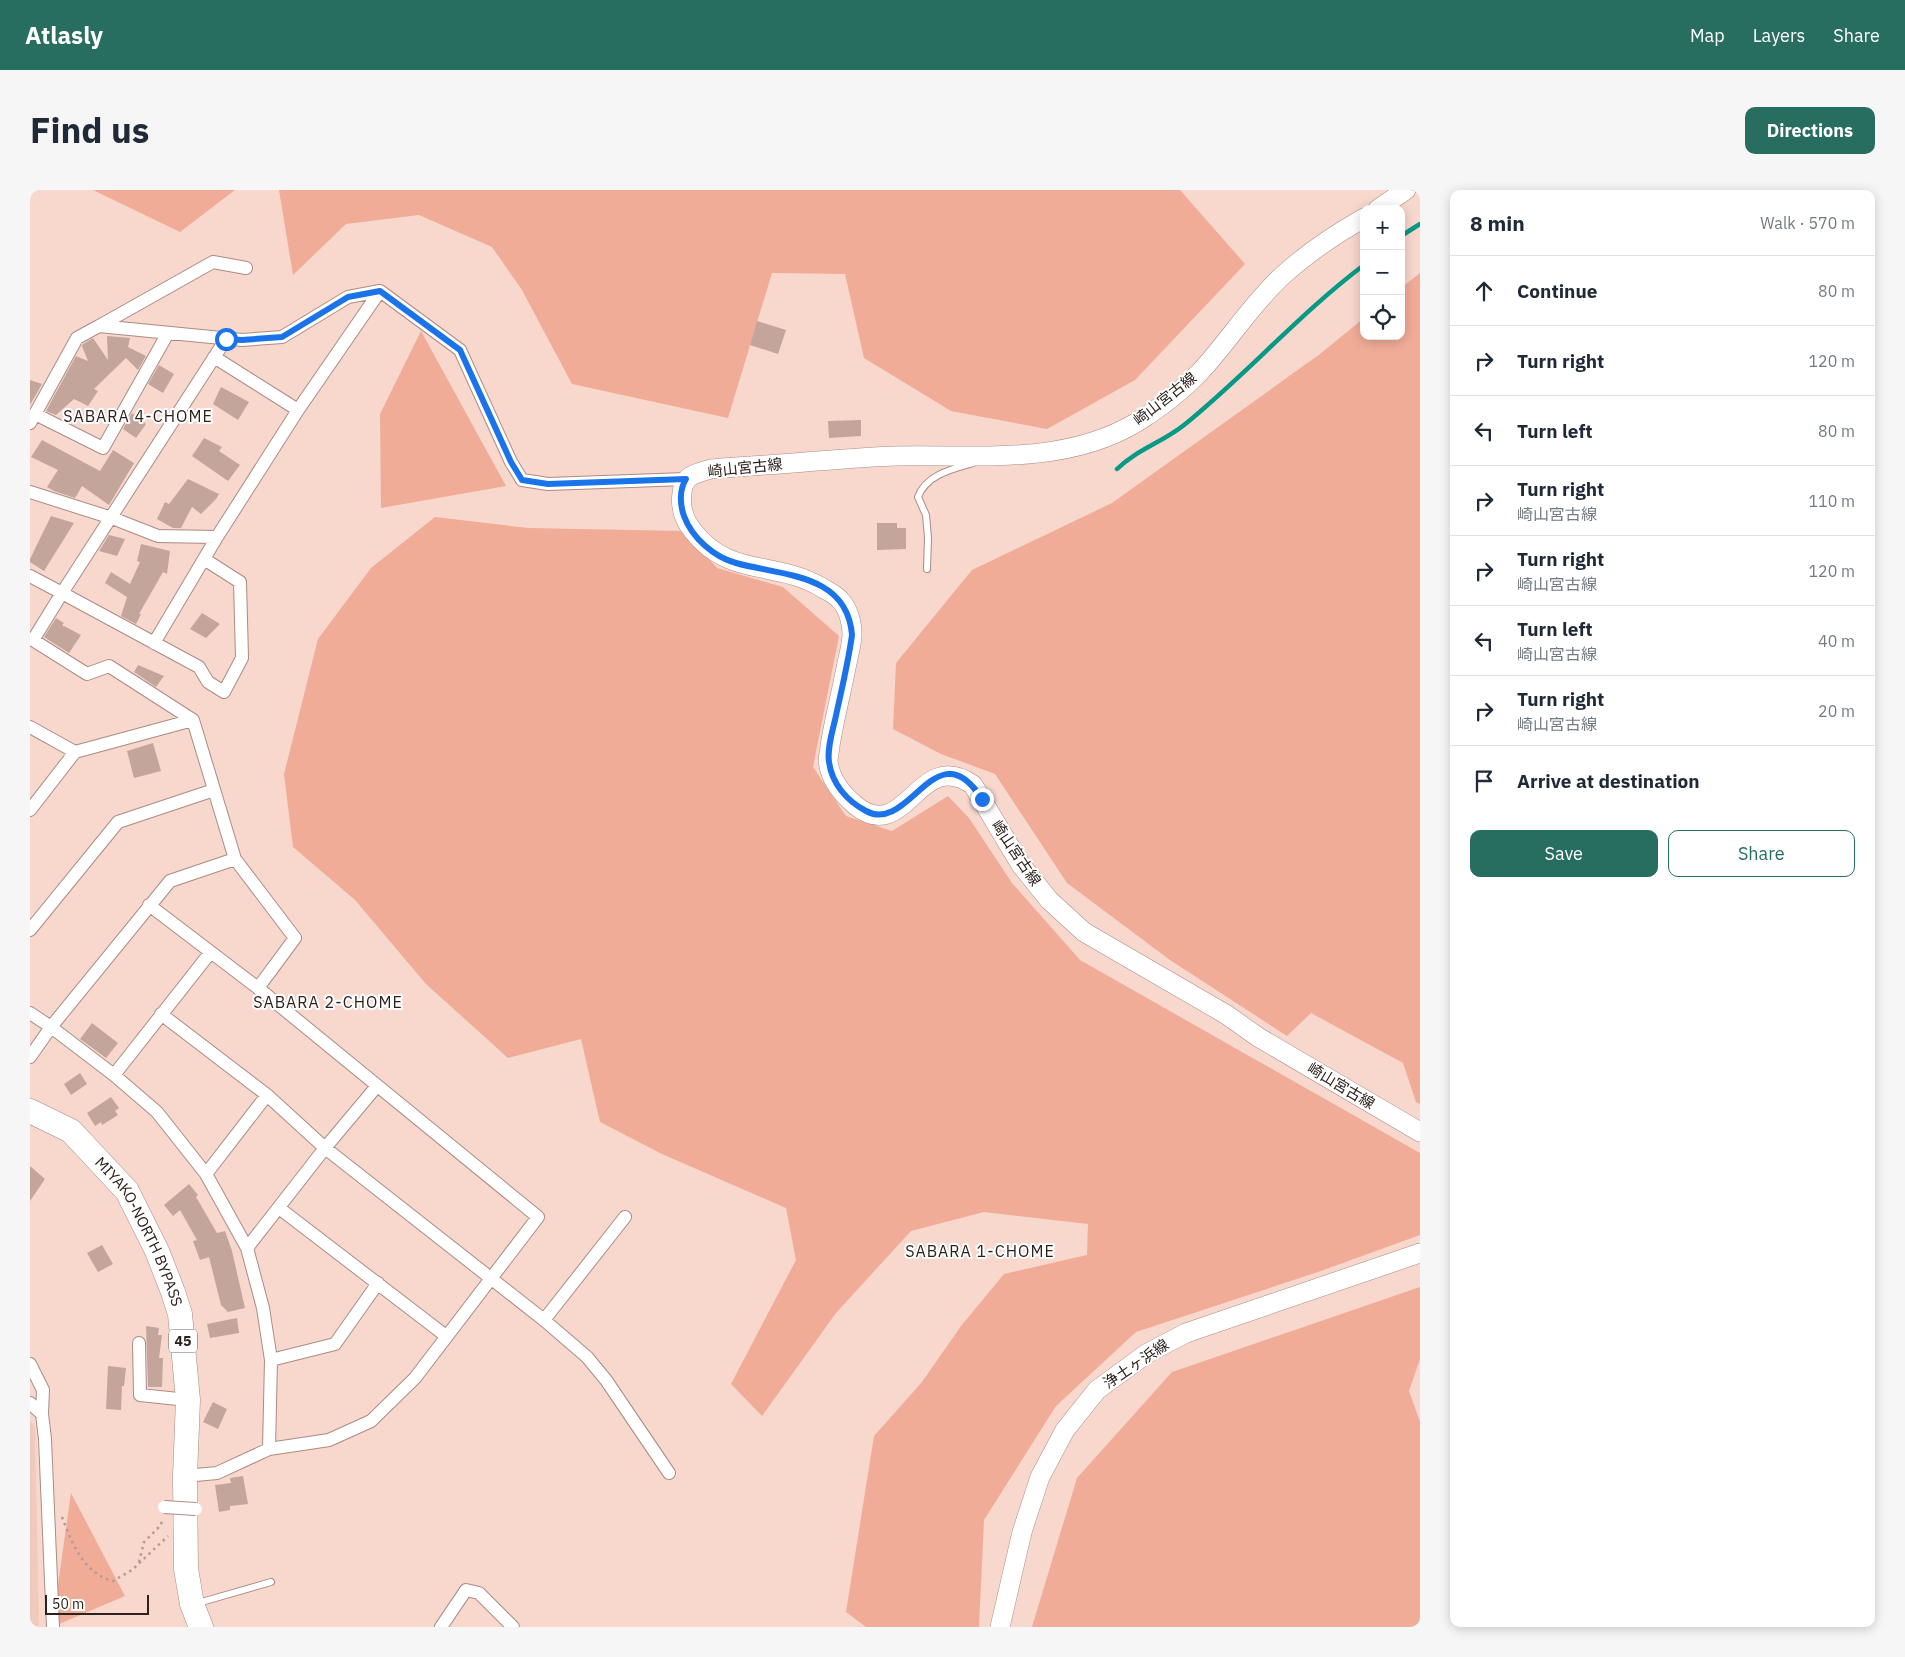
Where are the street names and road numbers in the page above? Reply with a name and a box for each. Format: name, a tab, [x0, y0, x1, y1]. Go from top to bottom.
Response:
street label: 崎山宮古線	[1129, 368, 1200, 429]
street label: 崎山宮古線	[707, 454, 783, 481]
street label: 崎山宮古線	[988, 816, 1045, 889]
street label: 崎山宮古線	[1304, 1058, 1378, 1113]
street label: MIYAKO-NORTH BYPASS	[91, 1153, 187, 1309]
road number: 45	[169, 1330, 197, 1352]
street label: 浄土ヶ浜線	[1099, 1335, 1172, 1392]

